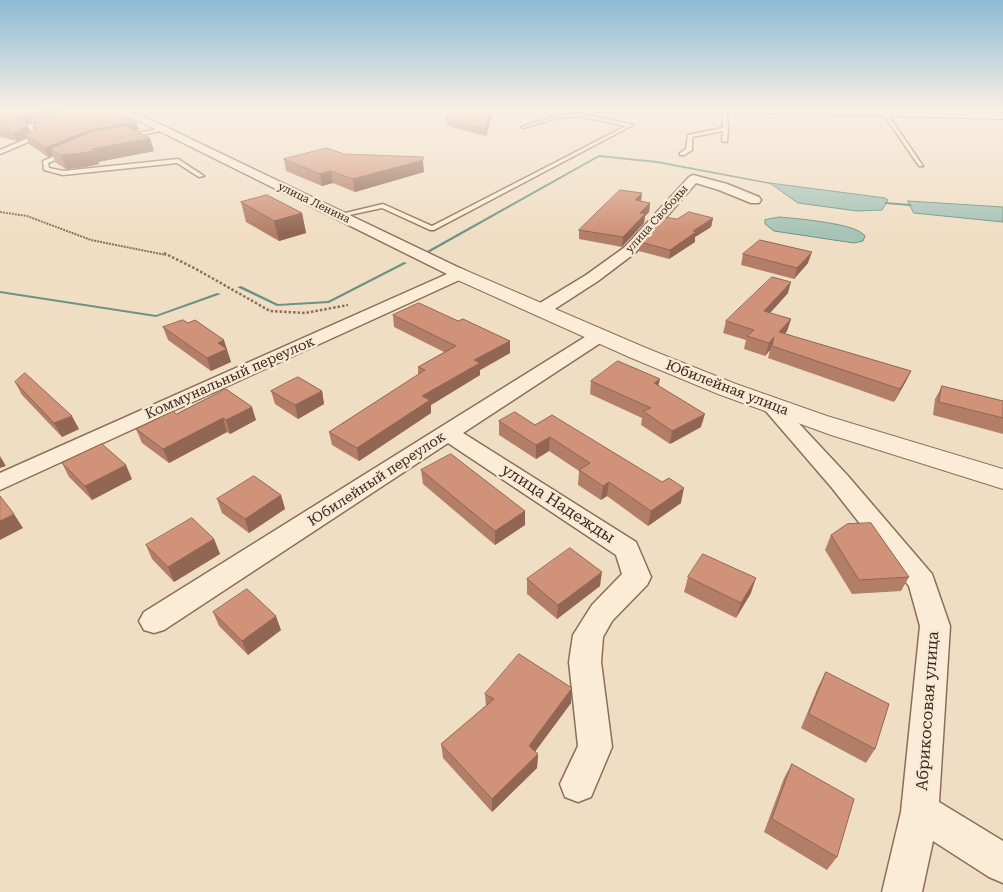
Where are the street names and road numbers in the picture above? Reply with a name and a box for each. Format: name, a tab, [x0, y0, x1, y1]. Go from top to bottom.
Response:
street label: улица Ленина	[276, 180, 352, 226]
street label: улица Свободы	[623, 182, 691, 256]
street label: Коммунальный переулок	[143, 333, 317, 423]
street label: Юбилейная улица	[663, 357, 791, 419]
street label: Юбилейный переулок	[305, 428, 449, 530]
street label: улица Надежды	[498, 460, 618, 548]
street label: Абрикосовая улица	[913, 631, 943, 791]

